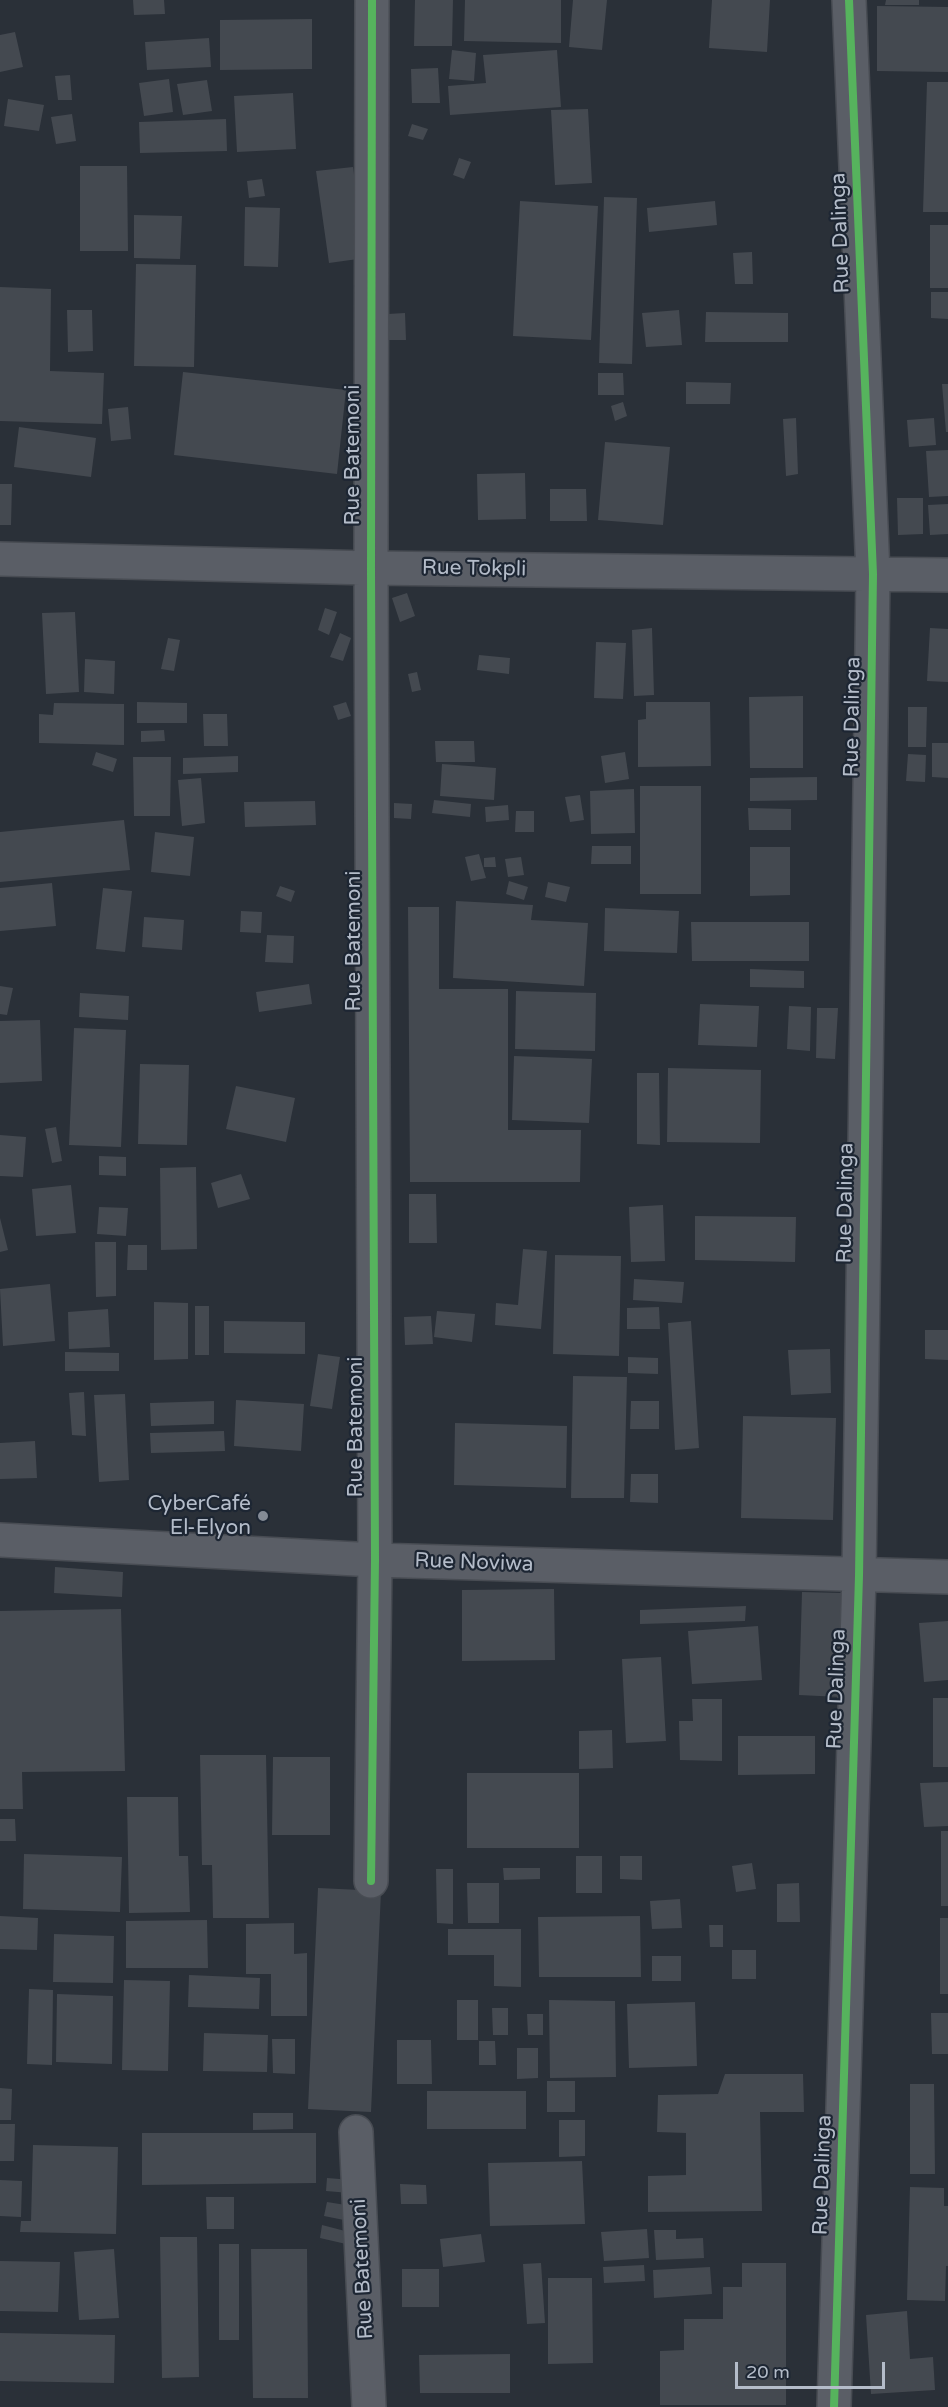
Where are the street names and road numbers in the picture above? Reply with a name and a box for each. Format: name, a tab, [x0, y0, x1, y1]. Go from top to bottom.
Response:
street label: Rue Dalinga	[826, 172, 856, 294]
street label: Rue Batemoni	[340, 384, 366, 526]
street label: Rue Tokpli	[422, 555, 526, 583]
street label: Rue Dalinga	[839, 656, 867, 778]
street label: Rue Batemoni	[341, 870, 367, 1012]
street label: Rue Dalinga	[832, 1142, 860, 1264]
street label: Rue Batemoni	[343, 1356, 369, 1498]
street label: Rue Noviwa	[414, 1548, 534, 1578]
street label: Rue Dalinga	[822, 1628, 852, 1750]
street label: Rue Dalinga	[808, 2114, 838, 2236]
street label: Rue Batemoni	[347, 2198, 379, 2340]

